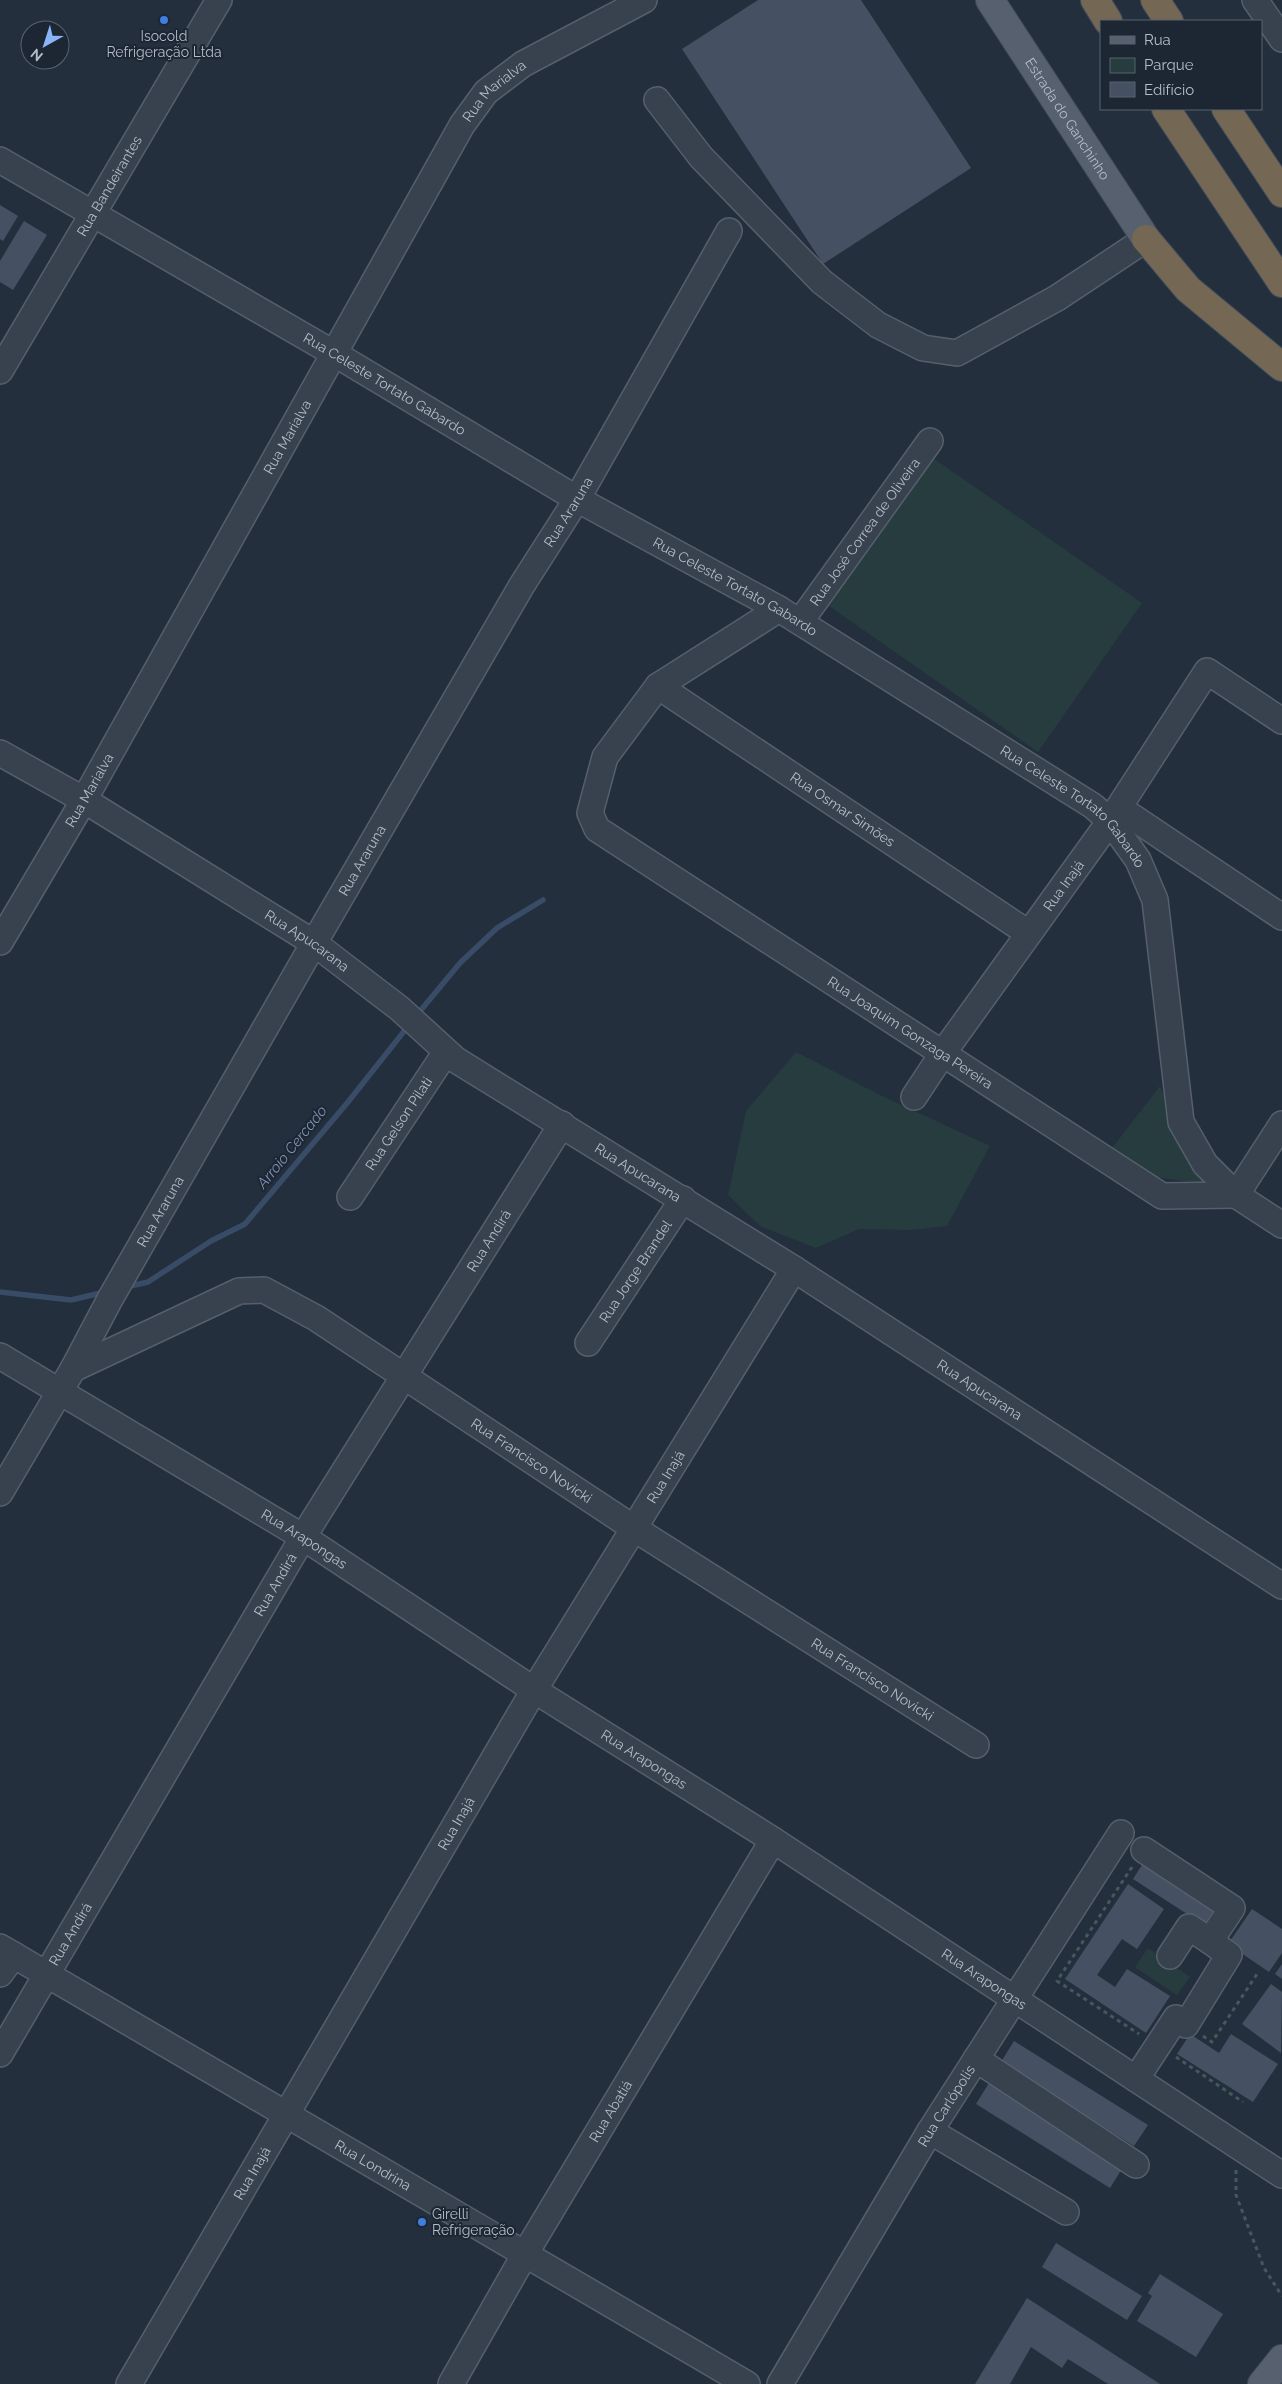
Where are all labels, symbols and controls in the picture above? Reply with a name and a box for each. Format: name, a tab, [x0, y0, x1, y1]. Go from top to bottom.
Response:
marker: Isocold Refrigeração Ltda	[158, 14, 170, 26]
north arrow	[20, 20, 70, 70]
legend	[1100, 20, 1262, 110]
place label: Isocold Refrigeração Ltda	[106, 28, 222, 60]
text: Rua	[1144, 31, 1171, 49]
text: N	[28, 46, 46, 65]
street label: Estrada do Ganchinho	[1022, 55, 1113, 183]
text: Parque	[1144, 56, 1194, 74]
street label: Rua Marialva	[459, 57, 529, 125]
text: Edifício	[1144, 81, 1194, 99]
street label: Rua Bandeirantes	[73, 133, 145, 239]
street label: Rua Celeste Tortato Gabardo	[301, 329, 469, 438]
street label: Rua Marialva	[260, 397, 314, 477]
street label: Rua José Correa de Oliveira	[806, 455, 923, 609]
street label: Rua Araruna	[541, 474, 596, 550]
street label: Rua Celeste Tortato Gabardo	[650, 534, 820, 639]
street label: Rua Celeste Tortato Gabardo	[997, 742, 1148, 870]
street label: Rua Marialva	[62, 750, 117, 830]
street label: Rua Osmar Simões	[787, 769, 898, 850]
street label: Rua Araruna	[335, 822, 389, 899]
street label: Rua Inajá	[1040, 857, 1087, 914]
street label: Rua Apucarana	[262, 907, 352, 975]
street label: Rua Joaquim Gonzaga Pereira	[825, 973, 996, 1092]
street label: Rua Gelson Pilati	[362, 1074, 435, 1173]
water label: Arroio Cercado	[253, 1102, 331, 1193]
street label: Rua Apucarana	[592, 1140, 684, 1205]
street label: Rua Araruna	[134, 1173, 187, 1250]
street label: Rua Andirá	[463, 1207, 514, 1275]
street label: Rua Jorge Brandel	[596, 1217, 675, 1325]
street label: Rua Apucarana	[934, 1356, 1025, 1423]
street label: Rua Francisco Novicki	[468, 1415, 595, 1506]
street label: Rua Inajá	[643, 1448, 688, 1506]
street label: Rua Arapongas	[258, 1506, 350, 1572]
street label: Rua Andirá	[250, 1550, 300, 1619]
street label: Rua Francisco Novicki	[808, 1635, 936, 1724]
street label: Rua Arapongas	[598, 1726, 690, 1792]
street label: Rua Inajá	[434, 1794, 478, 1853]
street label: Rua Andirá	[46, 1900, 95, 1968]
street label: Rua Arapongas	[939, 1945, 1030, 2013]
street label: Rua Carlópolis	[915, 2062, 978, 2150]
street label: Rua Abatiá	[586, 2077, 635, 2145]
street label: Rua Londrina	[332, 2137, 414, 2194]
street label: Rua Inajá	[230, 2144, 274, 2203]
place label: Girelli Refrigeração	[432, 2206, 515, 2238]
marker: Girelli Refrigeração	[416, 2216, 428, 2228]

